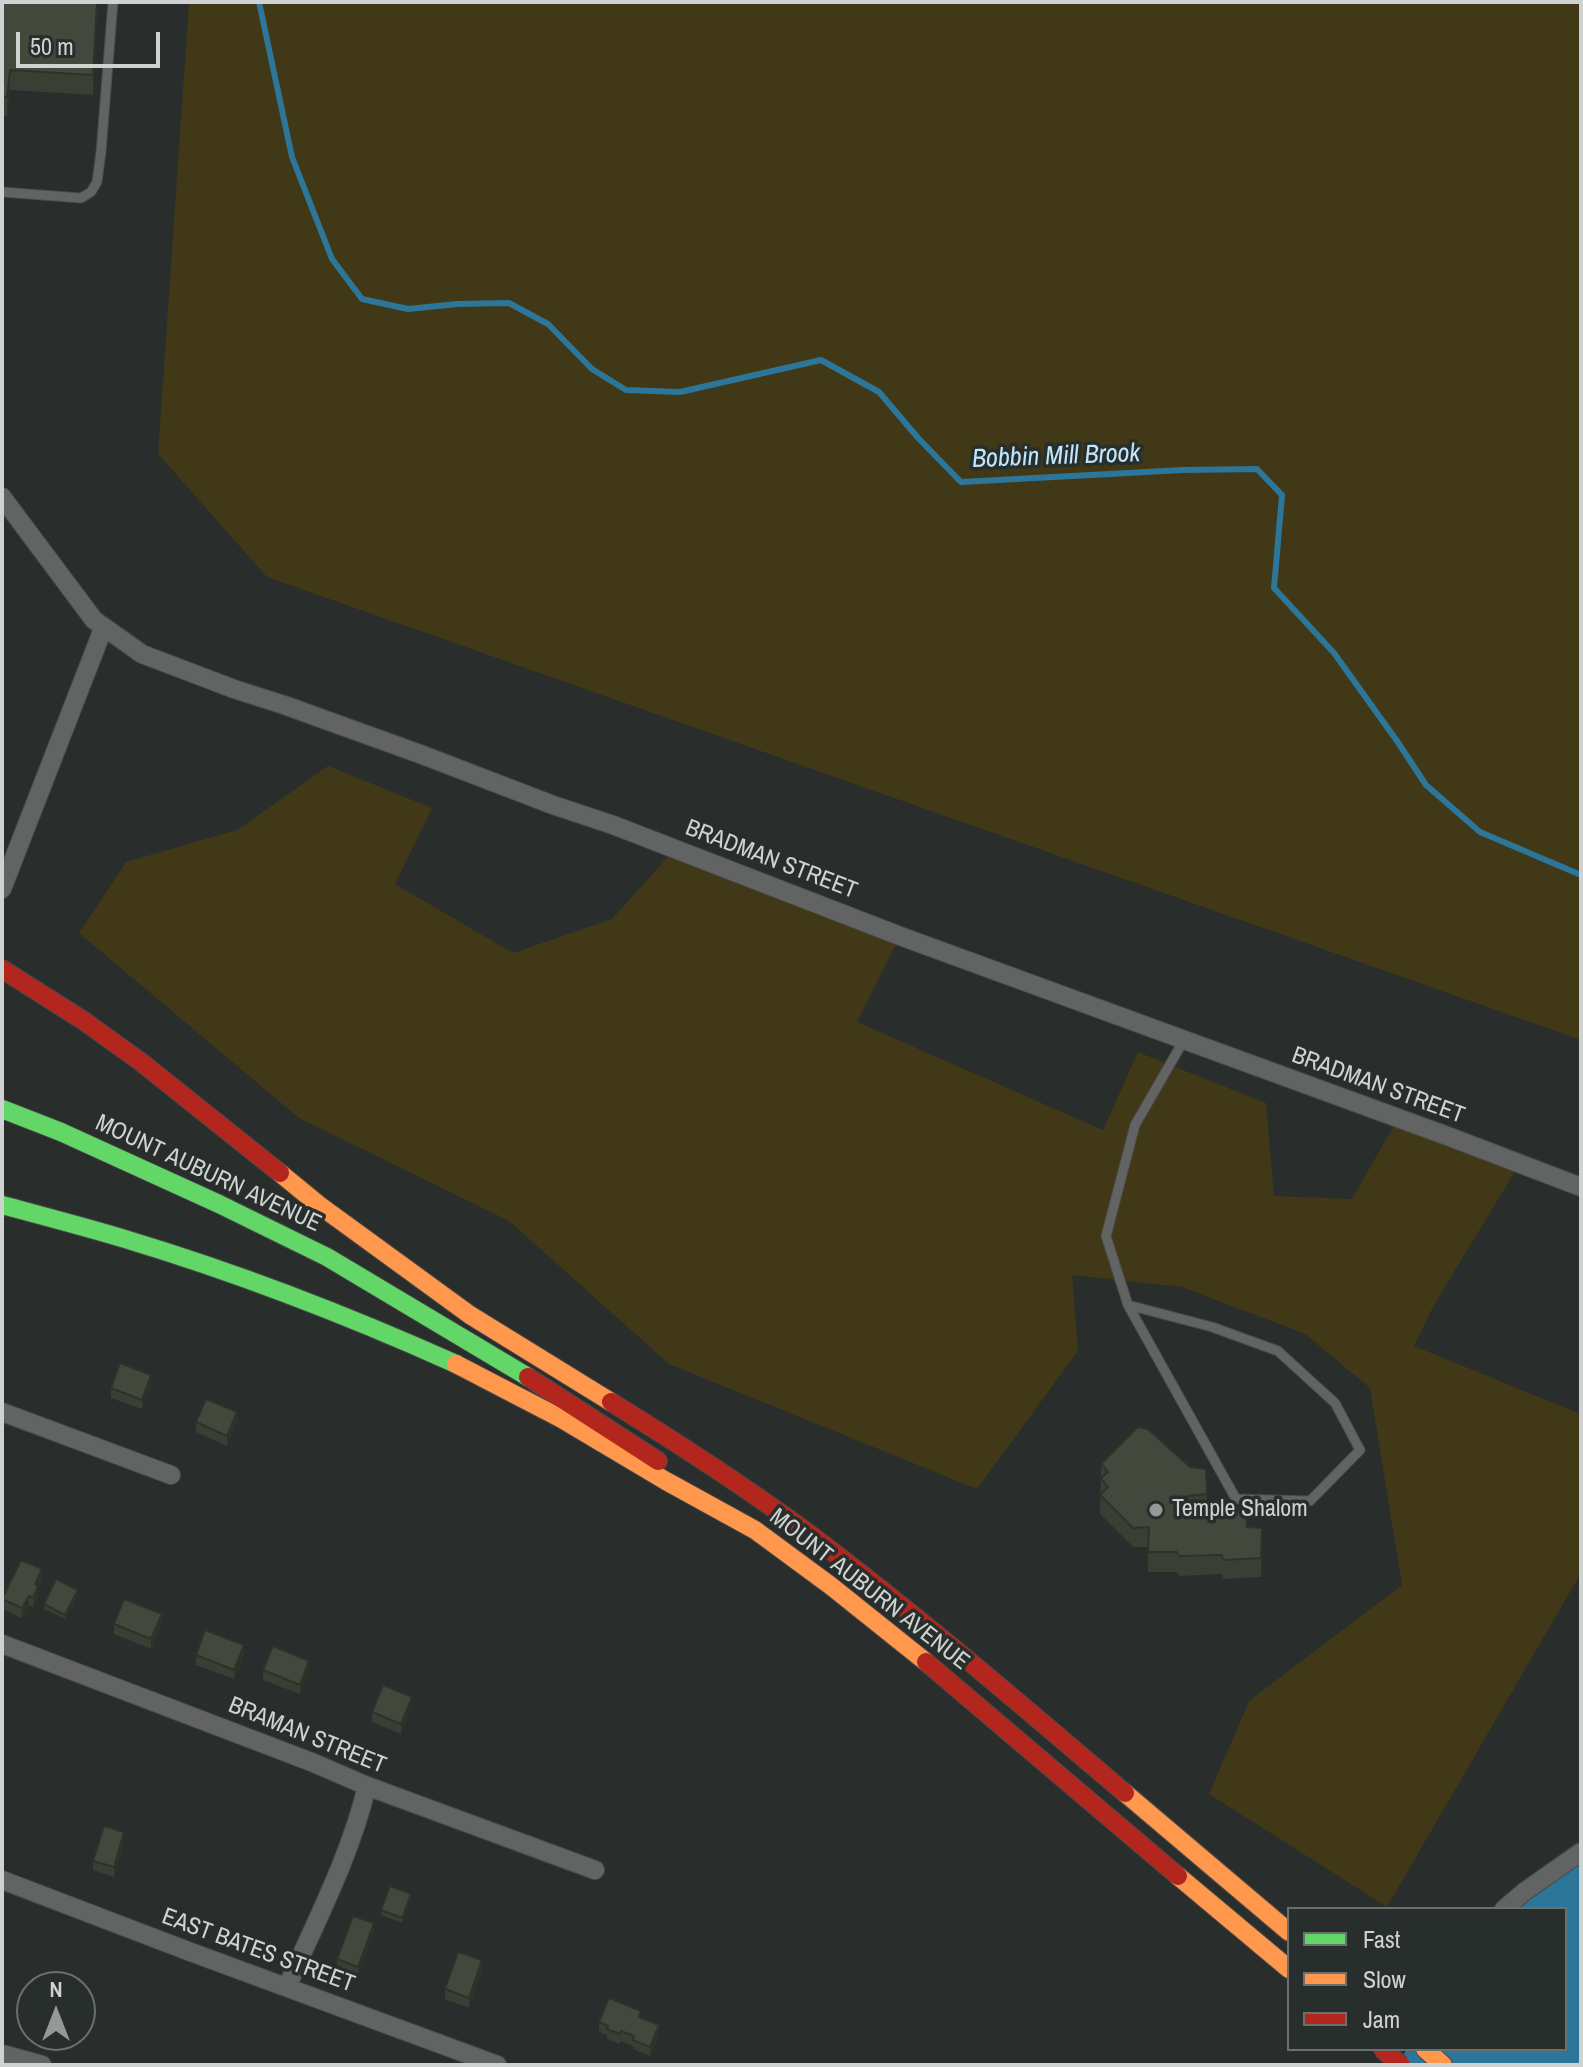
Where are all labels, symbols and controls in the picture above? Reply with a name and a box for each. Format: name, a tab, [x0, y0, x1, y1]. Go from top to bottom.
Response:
scale bar	[20, 16, 164, 66]
text: 50 m	[30, 30, 74, 62]
water label: Bobbin Mill Brook	[971, 438, 1141, 476]
street label: BRADMAN STREET	[681, 814, 861, 906]
street label: BRADMAN STREET	[1288, 1041, 1468, 1131]
street label: MOUNT AUBURN AVENUE	[91, 1109, 325, 1239]
place label: Temple Shalom	[1172, 1496, 1308, 1524]
marker: Temple Shalom	[1147, 1501, 1165, 1519]
street label: MOUNT AUBURN AVENUE	[763, 1503, 975, 1677]
street label: BRAMAN STREET	[224, 1691, 390, 1781]
street label: EAST BATES STREET	[158, 1903, 358, 1999]
legend	[1287, 1907, 1567, 2051]
text: Fast	[1363, 1923, 1400, 1955]
text: Slow	[1363, 1963, 1406, 1995]
north arrow	[16, 1971, 96, 2051]
text: N	[49, 1974, 63, 2004]
text: Jam	[1363, 2003, 1400, 2035]

